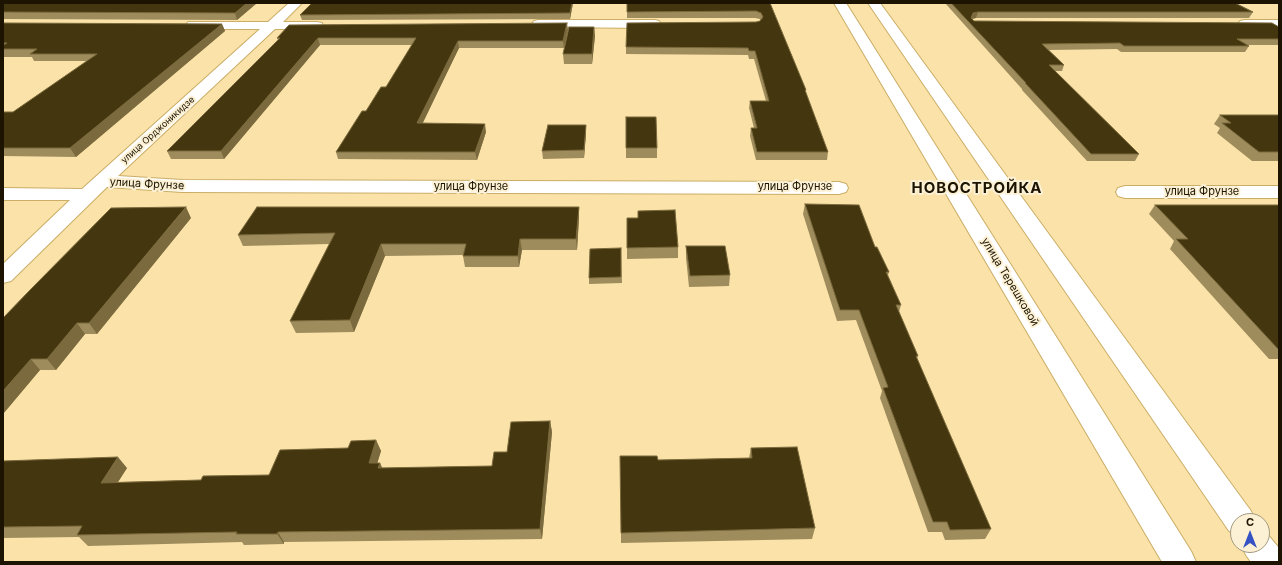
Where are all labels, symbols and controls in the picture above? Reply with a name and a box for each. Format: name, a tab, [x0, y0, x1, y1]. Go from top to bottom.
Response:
street label: улица Орджоникидзе	[119, 94, 197, 166]
street label: улица Фрунзе	[109, 175, 185, 193]
district label: НОВОСТРОЙКА	[911, 179, 1043, 197]
street label: улица Фрунзе	[434, 180, 508, 194]
street label: улица Фрунзе	[758, 180, 832, 194]
street label: улица Фрунзе	[1165, 185, 1239, 199]
street label: улица Терешковой	[978, 235, 1042, 329]
north arrow	[1230, 513, 1270, 553]
text: С	[1246, 515, 1254, 529]

